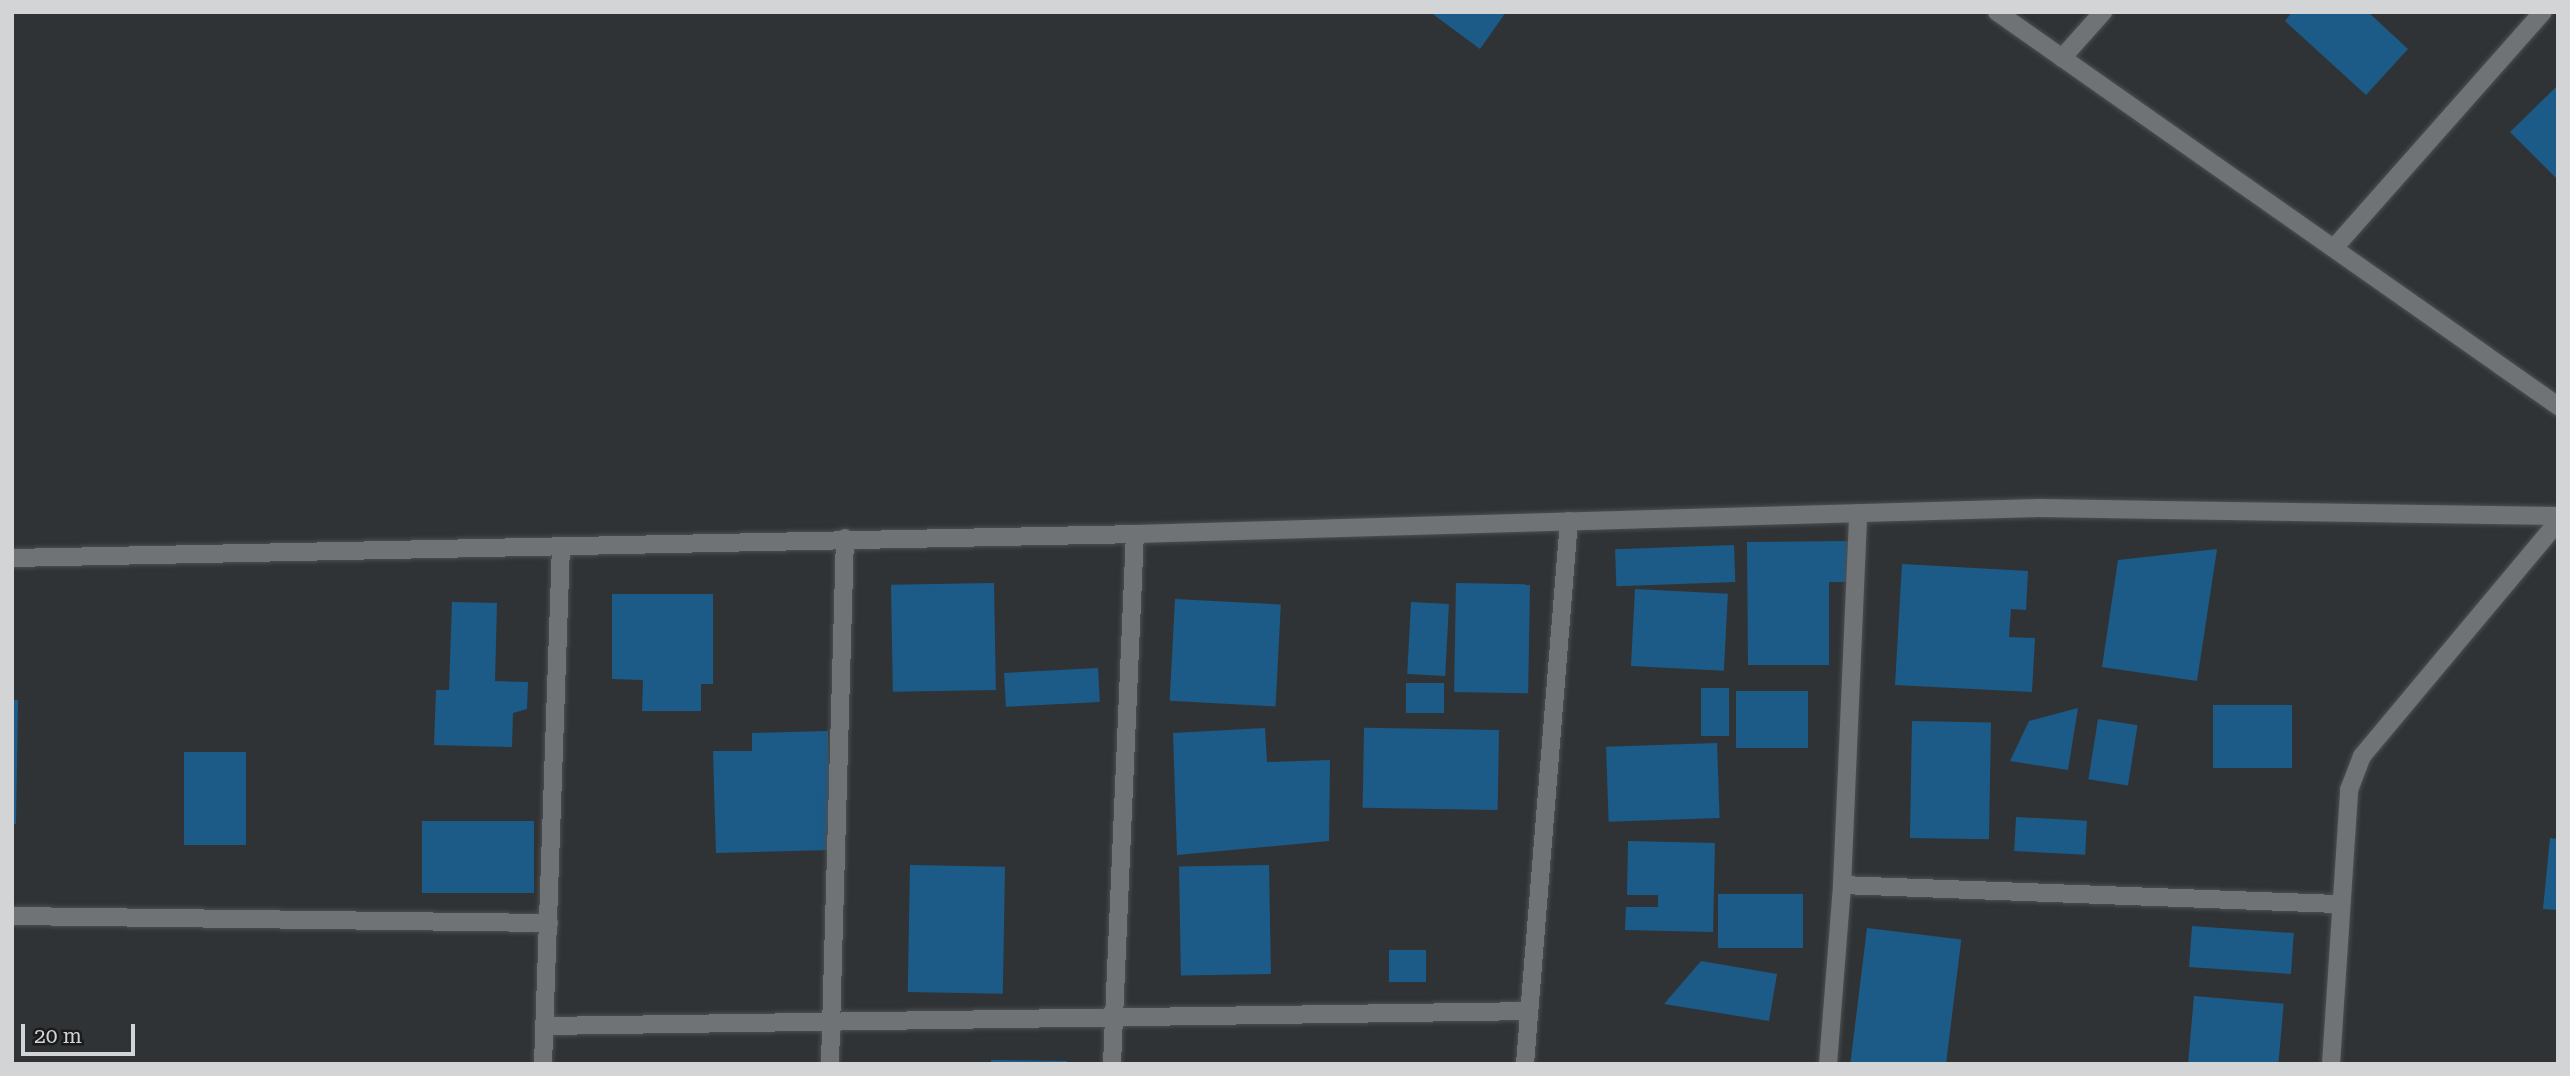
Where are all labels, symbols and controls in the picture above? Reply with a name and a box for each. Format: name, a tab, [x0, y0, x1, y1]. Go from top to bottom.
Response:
scale bar	[24, 1010, 138, 1054]
text: 20 m	[34, 1024, 82, 1048]

